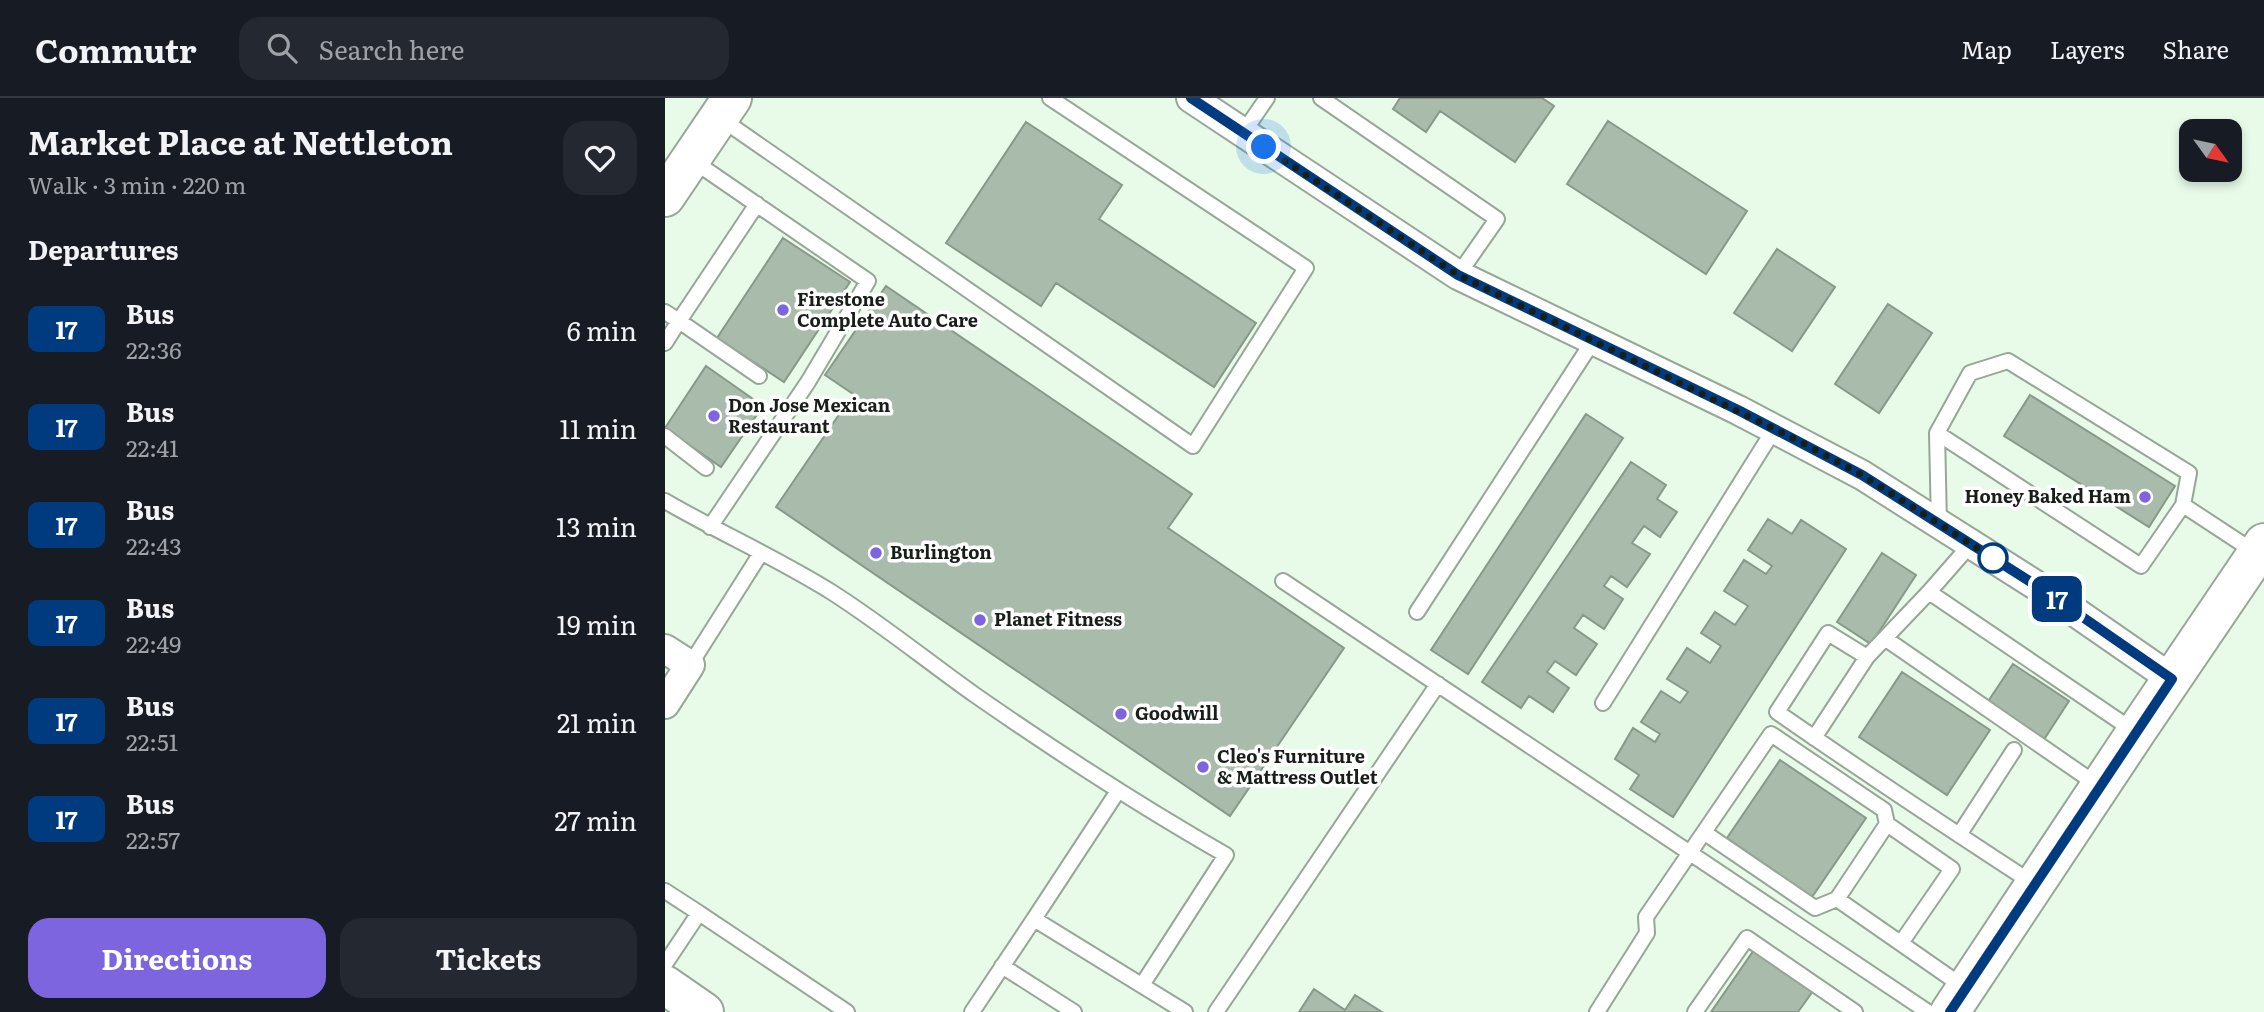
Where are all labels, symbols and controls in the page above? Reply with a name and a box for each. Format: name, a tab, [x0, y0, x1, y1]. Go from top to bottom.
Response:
search box	[239, 17, 729, 80]
text: Commutr	[35, 24, 197, 73]
icon: search	[263, 29, 301, 67]
text: Search here	[319, 29, 464, 68]
text: Map	[1961, 31, 2012, 66]
text: Layers	[2050, 31, 2124, 66]
text: Share	[2162, 31, 2229, 66]
text: Market Place at Nettleton	[28, 116, 453, 165]
north arrow	[2179, 119, 2242, 182]
map controls	[2179, 119, 2242, 182]
button: heart	[563, 121, 637, 195]
your location	[1246, 129, 1281, 164]
text: Walk · 3 min · 220 m	[28, 167, 246, 201]
text: Departures	[28, 229, 179, 268]
place label: Firestone Complete Auto Care	[797, 285, 978, 333]
text: Bus	[126, 293, 174, 332]
marker: Firestone Complete Auto Care	[775, 302, 791, 318]
text: 6 min	[567, 310, 637, 349]
text: 17	[55, 311, 78, 346]
text: 22:36	[126, 332, 182, 366]
text: Bus	[126, 391, 174, 430]
place label: Don Jose Mexican Restaurant	[728, 391, 891, 439]
text: 11 min	[560, 408, 637, 447]
marker: Don Jose Mexican Restaurant	[706, 408, 722, 424]
text: 17	[55, 409, 78, 444]
text: 22:41	[126, 430, 179, 464]
place label: Honey Baked Ham	[1964, 482, 2131, 509]
text: Bus	[126, 489, 174, 528]
marker: Honey Baked Ham	[2137, 489, 2153, 505]
text: 13 min	[556, 506, 637, 545]
text: 17	[55, 507, 78, 542]
text: 22:43	[126, 528, 182, 562]
place label: Burlington	[890, 538, 992, 565]
unlabelled marker	[1978, 543, 2008, 573]
marker: Burlington	[868, 545, 884, 561]
line badge: 17	[2025, 576, 2089, 622]
text: 17	[2046, 581, 2068, 616]
text: Bus	[126, 587, 174, 626]
text: 19 min	[557, 604, 637, 643]
text: 17	[55, 605, 78, 640]
place label: Planet Fitness	[994, 605, 1122, 632]
marker: Planet Fitness	[972, 612, 988, 628]
text: 22:49	[126, 626, 181, 660]
text: Bus	[126, 685, 174, 724]
place label: Goodwill	[1135, 699, 1219, 726]
text: 21 min	[557, 702, 637, 741]
text: 17	[55, 703, 78, 738]
marker: Goodwill	[1113, 706, 1129, 722]
text: 22:51	[126, 724, 178, 758]
place label: Cleo's Furniture & Mattress Outlet	[1217, 742, 1378, 790]
marker: Cleo's Furniture & Mattress Outlet	[1195, 759, 1211, 775]
text: Bus	[126, 783, 174, 822]
text: 27 min	[555, 800, 637, 839]
text: 17	[55, 801, 78, 836]
text: 22:57	[126, 822, 180, 856]
button: Directions	[28, 918, 326, 998]
button: Tickets	[340, 918, 637, 998]

